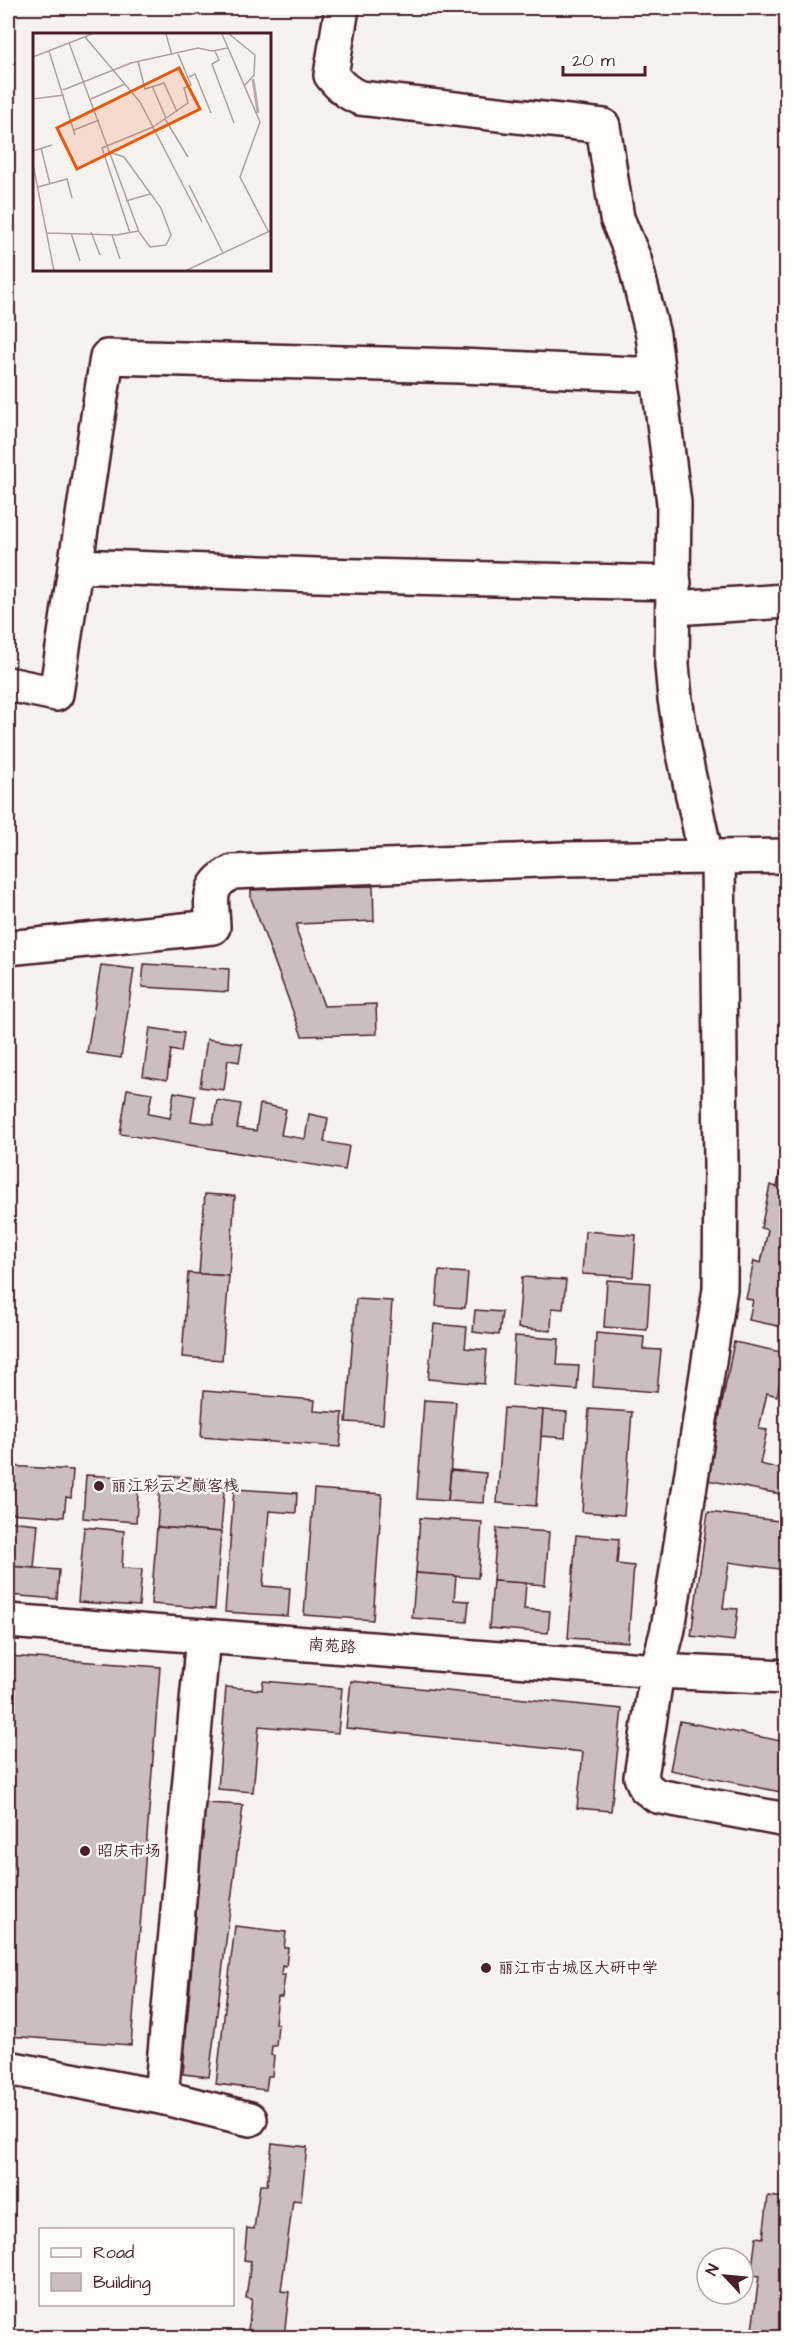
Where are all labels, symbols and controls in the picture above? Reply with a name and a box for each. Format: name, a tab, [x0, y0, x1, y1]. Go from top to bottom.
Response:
inset map	[33, 33, 272, 272]
scale bar	[563, 39, 646, 77]
text: 20 m	[572, 48, 615, 73]
place label: 丽江彩云之巅客栈	[111, 1475, 239, 1497]
marker: 丽江彩云之巅客栈	[92, 1479, 106, 1493]
street label: 南苑路	[307, 1633, 357, 1659]
place label: 昭庆市场	[97, 1840, 161, 1862]
marker: 昭庆市场	[78, 1844, 92, 1858]
place label: 丽江市古城区大研中学	[498, 1957, 658, 1979]
marker: 丽江市古城区大研中学	[479, 1961, 493, 1975]
legend	[39, 2228, 234, 2306]
text: Road	[93, 2240, 134, 2265]
north arrow	[695, 2246, 755, 2306]
text: N	[700, 2261, 725, 2279]
text: Building	[93, 2270, 151, 2296]

